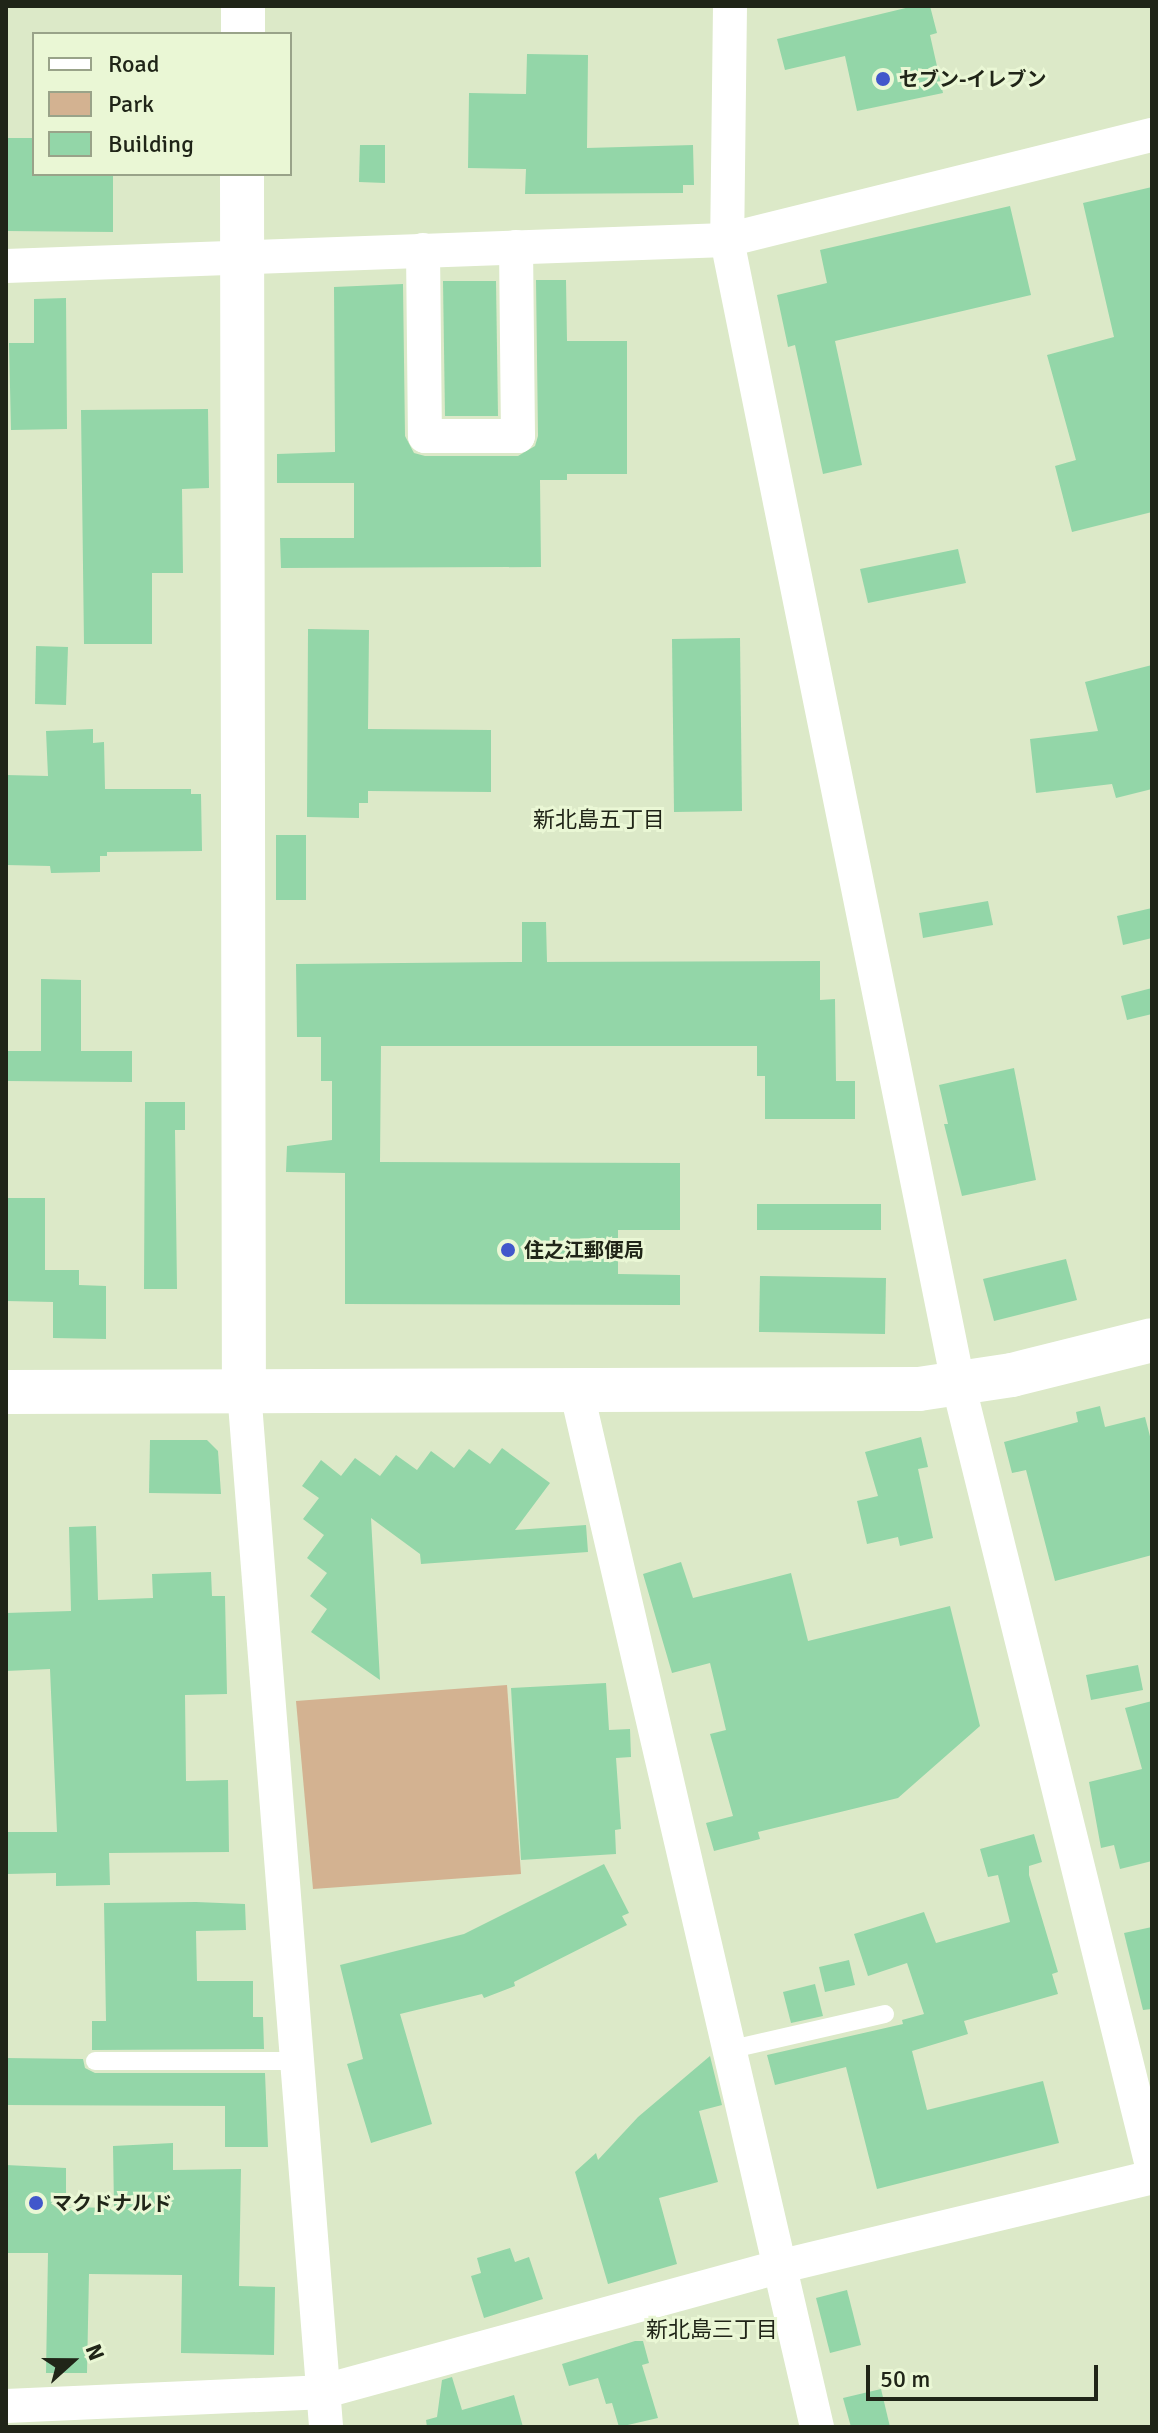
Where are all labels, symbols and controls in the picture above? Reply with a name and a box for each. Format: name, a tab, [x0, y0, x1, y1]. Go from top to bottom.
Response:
legend	[32, 32, 292, 176]
text: Road	[108, 49, 159, 79]
place label: セブン-イレブン	[899, 67, 1047, 91]
marker: セブン-イレブン	[874, 70, 892, 88]
text: Park	[108, 89, 154, 119]
text: Building	[108, 129, 194, 159]
district label: 新北島五丁目	[533, 807, 665, 833]
place label: 住之江郵便局	[524, 1238, 644, 1262]
marker: 住之江郵便局	[499, 1241, 517, 1259]
place label: マクドナルド	[52, 2191, 172, 2215]
marker: マクドナルド	[27, 2194, 45, 2212]
district label: 新北島三丁目	[646, 2317, 778, 2343]
north arrow	[32, 2321, 112, 2401]
text: N	[80, 2340, 110, 2364]
scale bar	[870, 2349, 1102, 2399]
text: 50 m	[880, 2364, 930, 2394]

